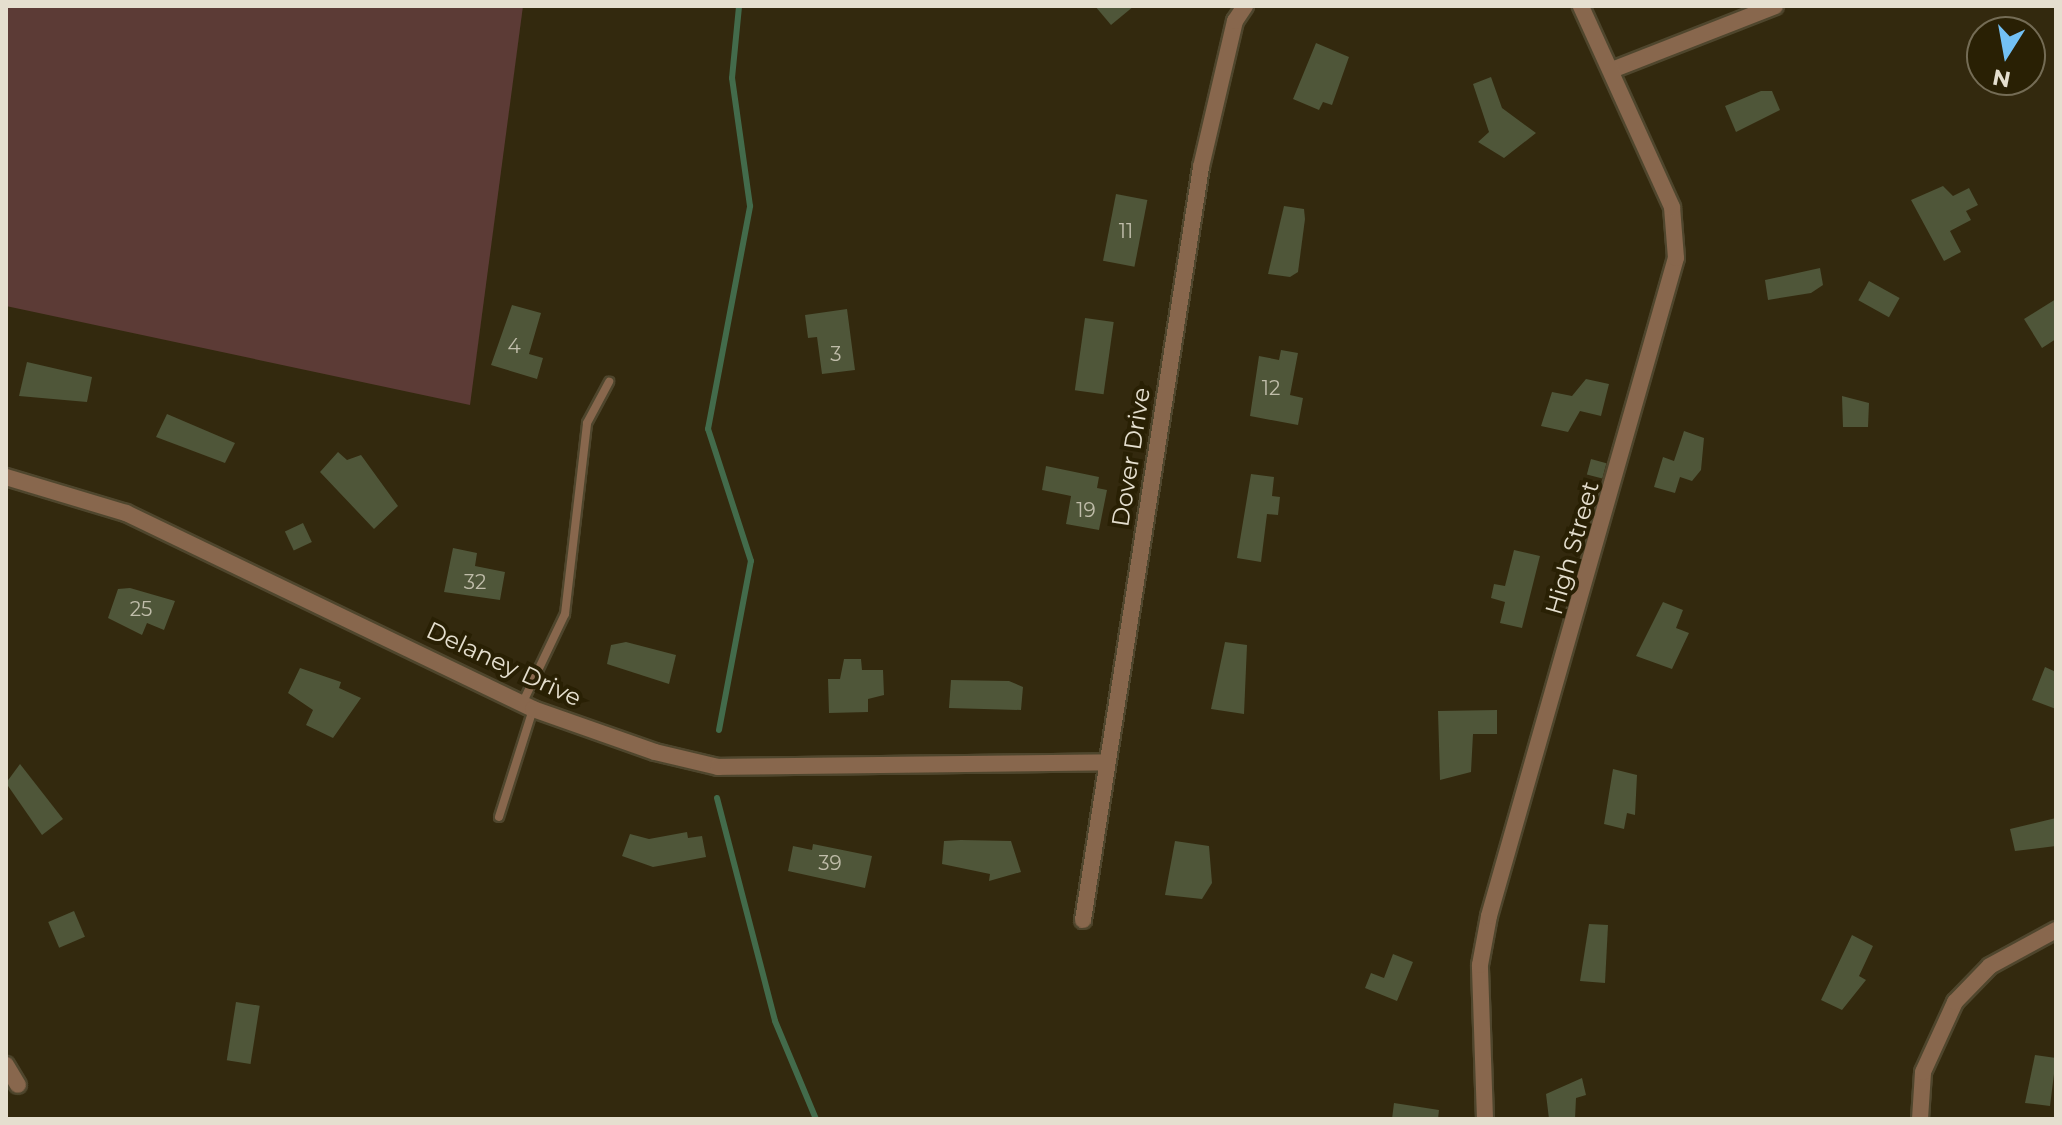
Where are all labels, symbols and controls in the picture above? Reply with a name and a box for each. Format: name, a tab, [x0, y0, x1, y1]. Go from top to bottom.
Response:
north arrow	[1966, 16, 2046, 96]
text: N	[1990, 63, 2013, 93]
house number: 11	[1119, 219, 1133, 243]
house number: 4	[507, 334, 521, 358]
house number: 3	[830, 342, 842, 366]
house number: 12	[1262, 376, 1280, 400]
street label: Dover Drive	[1106, 385, 1156, 529]
street label: High Street	[1539, 478, 1605, 618]
house number: 19	[1076, 498, 1096, 522]
house number: 32	[464, 570, 486, 594]
house number: 25	[130, 597, 152, 621]
street label: Delaney Drive	[422, 616, 586, 712]
house number: 39	[818, 851, 842, 875]

